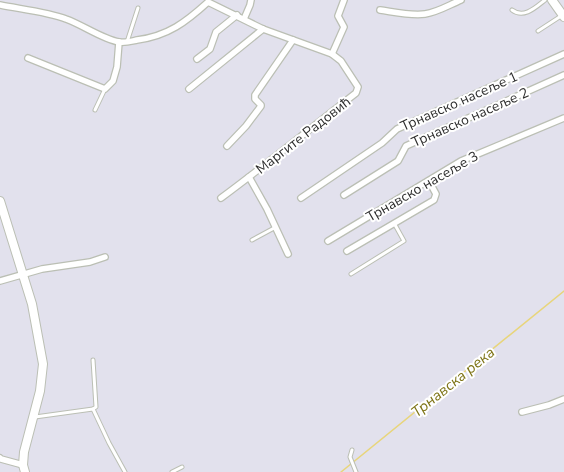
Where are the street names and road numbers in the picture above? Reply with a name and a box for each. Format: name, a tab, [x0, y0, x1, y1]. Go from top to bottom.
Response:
street label: Трнавско насеље 1	[398, 67, 521, 136]
street label: Трнавско насеље 2	[409, 83, 532, 152]
street label: Маргите Радовић	[252, 92, 355, 179]
street label: Трнавско насеље 3	[363, 147, 482, 226]

